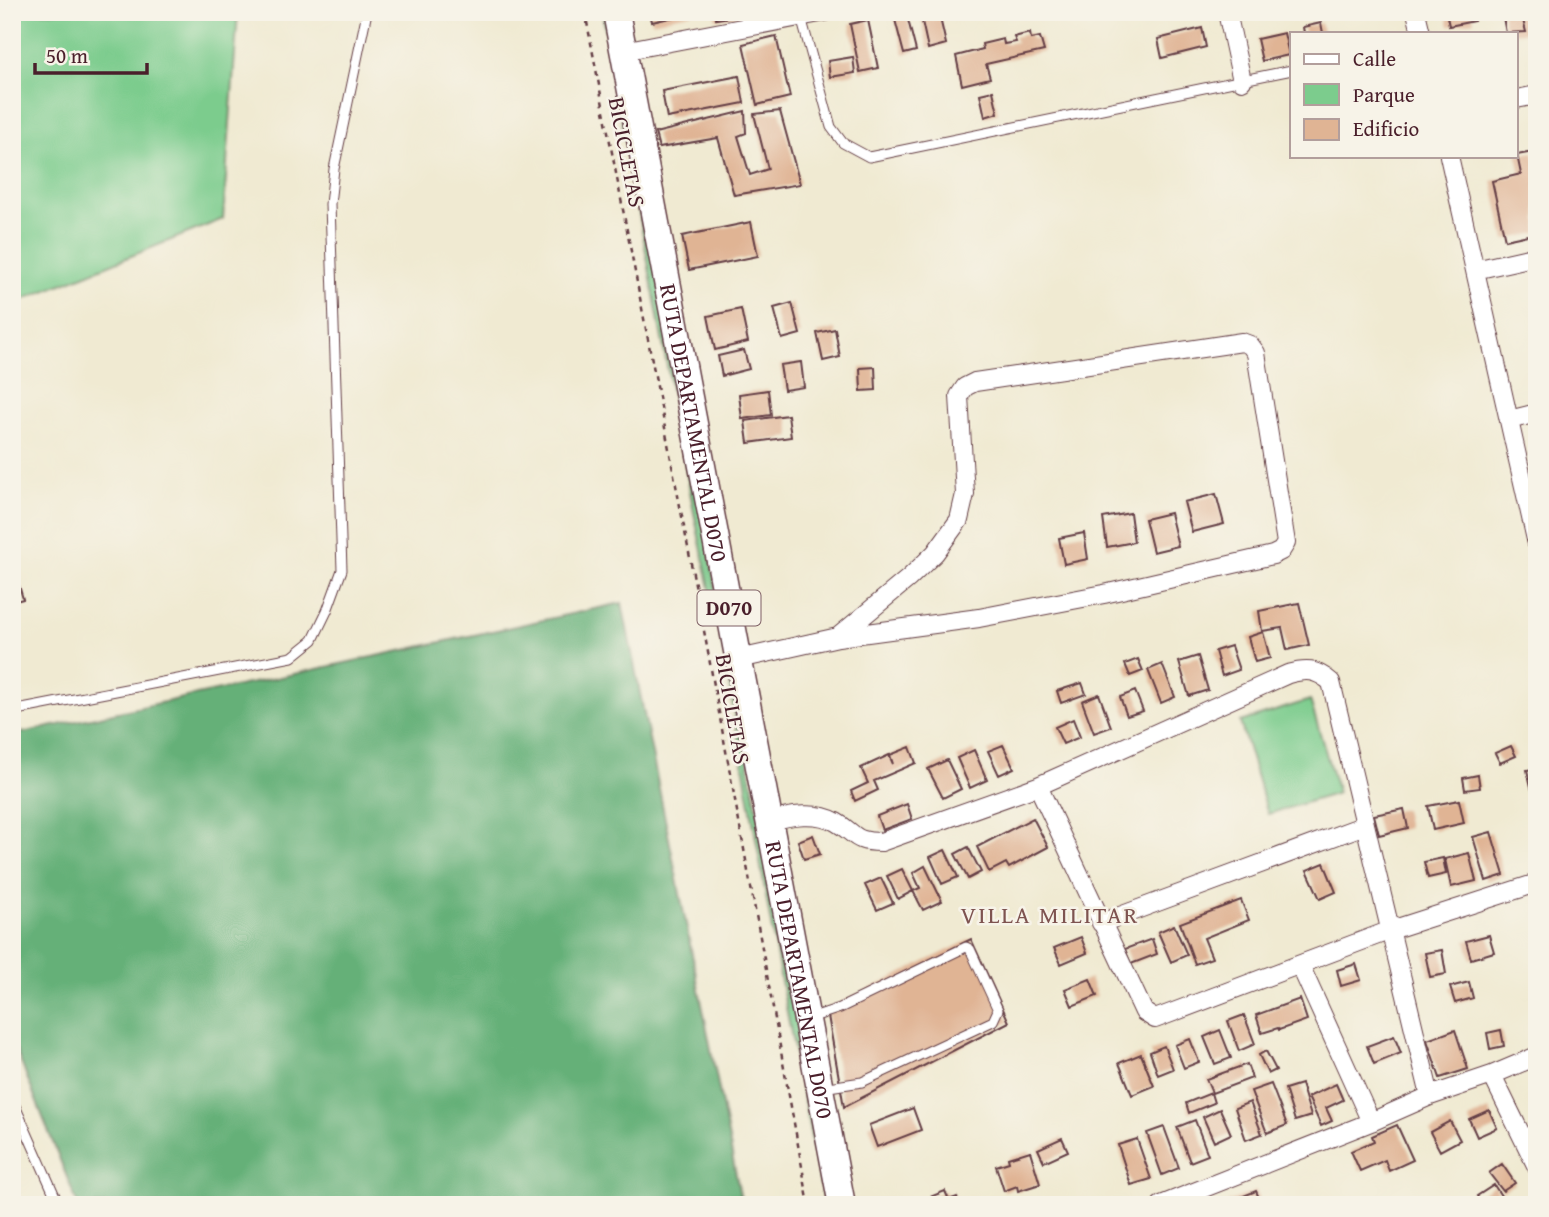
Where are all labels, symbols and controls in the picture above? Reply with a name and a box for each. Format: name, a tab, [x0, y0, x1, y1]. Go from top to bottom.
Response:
scale bar	[35, 32, 147, 76]
legend	[1290, 32, 1518, 158]
text: 50 m	[46, 40, 88, 71]
text: Calle	[1353, 43, 1396, 74]
text: Parque	[1353, 79, 1415, 110]
street label: BICICLETAS	[601, 94, 654, 210]
text: Edificio	[1353, 113, 1419, 144]
street label: RUTA DEPARTAMENTAL D070	[652, 281, 737, 564]
road number: D070	[698, 590, 760, 626]
street label: BICICLETAS	[708, 651, 759, 767]
street label: RUTA DEPARTAMENTAL D070	[757, 838, 842, 1122]
district label: VILLA MILITAR	[961, 897, 1139, 932]

